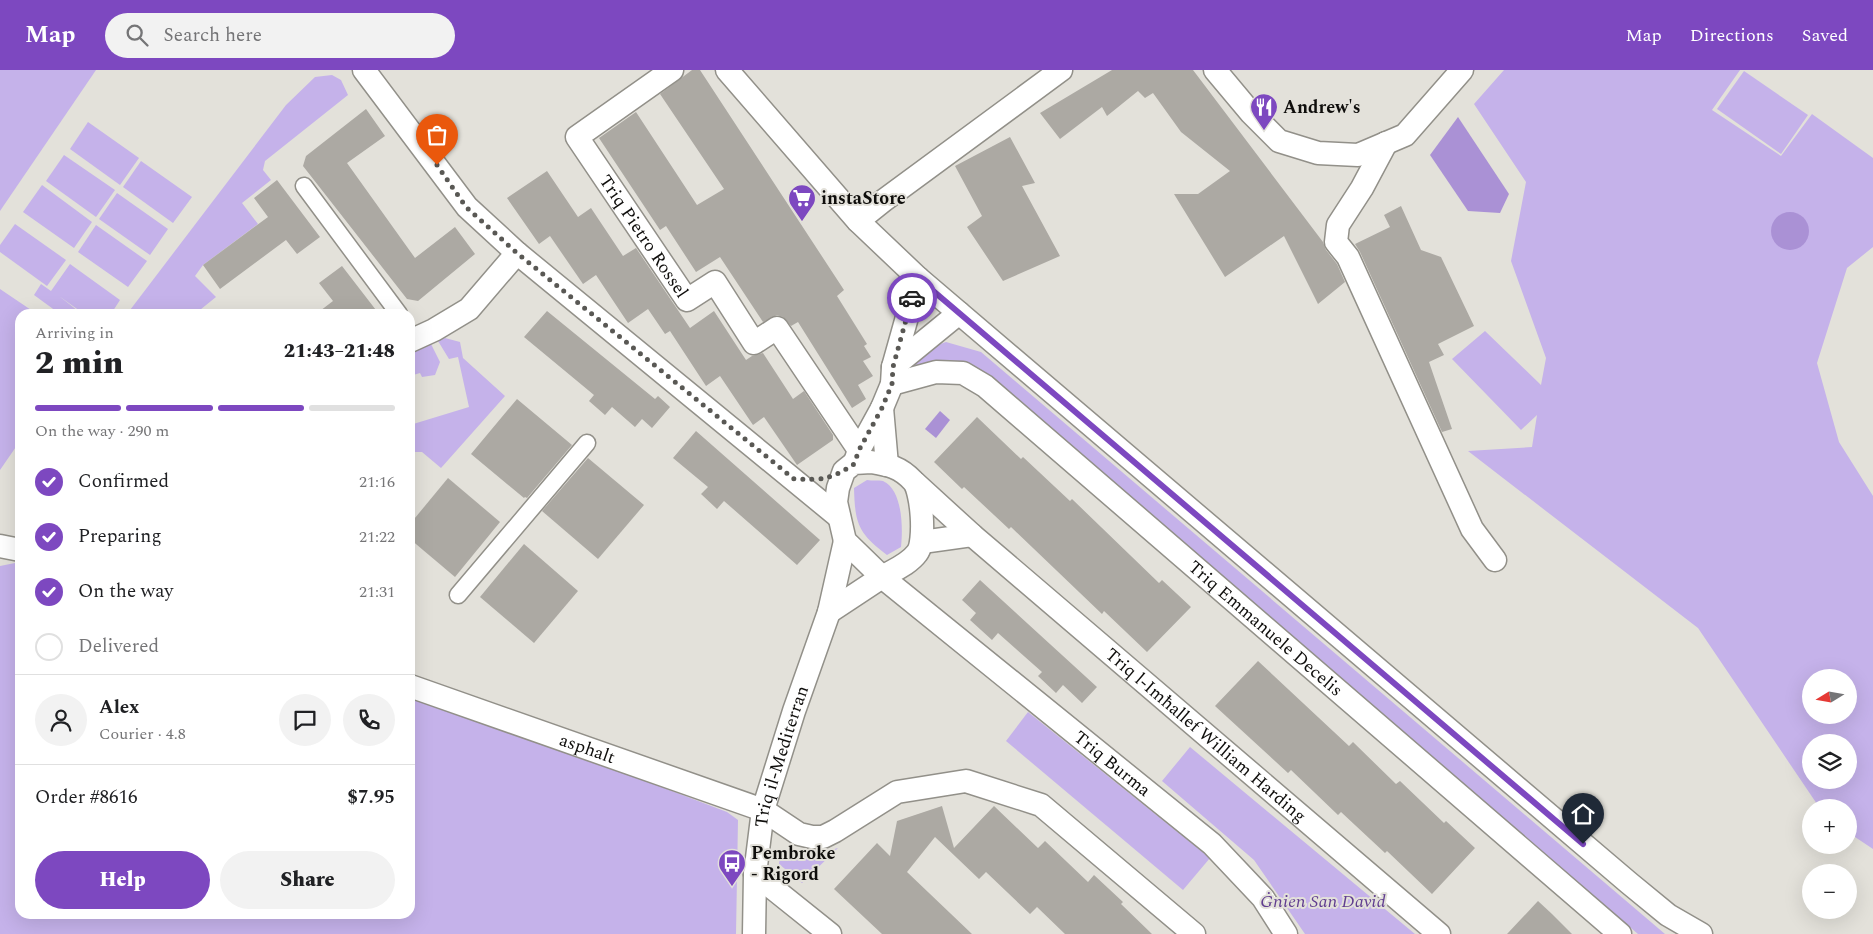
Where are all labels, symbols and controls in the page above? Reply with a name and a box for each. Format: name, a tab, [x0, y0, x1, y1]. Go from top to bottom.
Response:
search box	[105, 13, 455, 58]
text: Map	[25, 17, 75, 53]
icon: search	[123, 21, 151, 49]
text: Search here	[163, 21, 262, 50]
text: Map	[1626, 22, 1662, 49]
text: Directions	[1690, 22, 1774, 49]
text: Saved	[1802, 22, 1848, 49]
restaurant icon: Andrew's	[1249, 92, 1279, 131]
place label: Andrew's	[1283, 94, 1361, 121]
pin	[416, 114, 458, 165]
icon: bag	[423, 121, 451, 149]
street label: Triq Pietro Rossel	[593, 169, 695, 303]
supermarket icon: instaStore	[787, 183, 817, 222]
place label: instaStore	[821, 185, 906, 212]
courier	[887, 273, 937, 323]
icon: car	[898, 284, 926, 312]
text: Arriving in	[35, 321, 114, 345]
text: 21:43–21:48	[284, 337, 395, 366]
text: 2 min	[35, 339, 123, 388]
text: On the way · 290 m	[35, 419, 169, 443]
text: Confirmed	[78, 467, 169, 496]
icon: check	[35, 468, 63, 496]
text: 21:16	[359, 470, 395, 494]
text: Preparing	[78, 522, 162, 551]
icon: check	[35, 523, 63, 551]
text: 21:22	[359, 525, 395, 549]
street label: Triq Emmanuele Decelis	[1182, 554, 1349, 703]
text: On the way	[78, 577, 174, 606]
icon: check	[35, 578, 63, 606]
text: 21:31	[359, 580, 395, 604]
text: Delivered	[78, 632, 159, 661]
street label: Triq l-Imħallef William Harding	[1100, 641, 1313, 829]
north arrow	[1802, 669, 1858, 724]
map controls	[1802, 669, 1857, 919]
street label: Triq il-Mediterran	[747, 682, 816, 829]
text: Alex	[99, 693, 140, 722]
button: person	[35, 694, 87, 746]
button: chat	[279, 694, 331, 746]
button: phone	[343, 694, 395, 746]
text: Courier · 4.8	[99, 722, 186, 746]
street label: Triq Burma	[1068, 724, 1157, 803]
street label: asphalt	[556, 726, 619, 771]
button: layers	[1802, 734, 1857, 789]
text: Order #8616	[35, 783, 138, 812]
text: $7.95	[347, 783, 395, 812]
pin	[1562, 793, 1604, 844]
button: +	[1802, 799, 1857, 854]
icon: home	[1569, 800, 1597, 828]
place label: Pembroke - Rigord	[751, 840, 835, 888]
bus stop icon: Pembroke - Rigord	[717, 848, 747, 887]
button: Help	[35, 851, 210, 909]
button: Share	[220, 851, 395, 909]
button: −	[1802, 864, 1857, 919]
park label: Ġnien San David	[1260, 888, 1386, 915]

